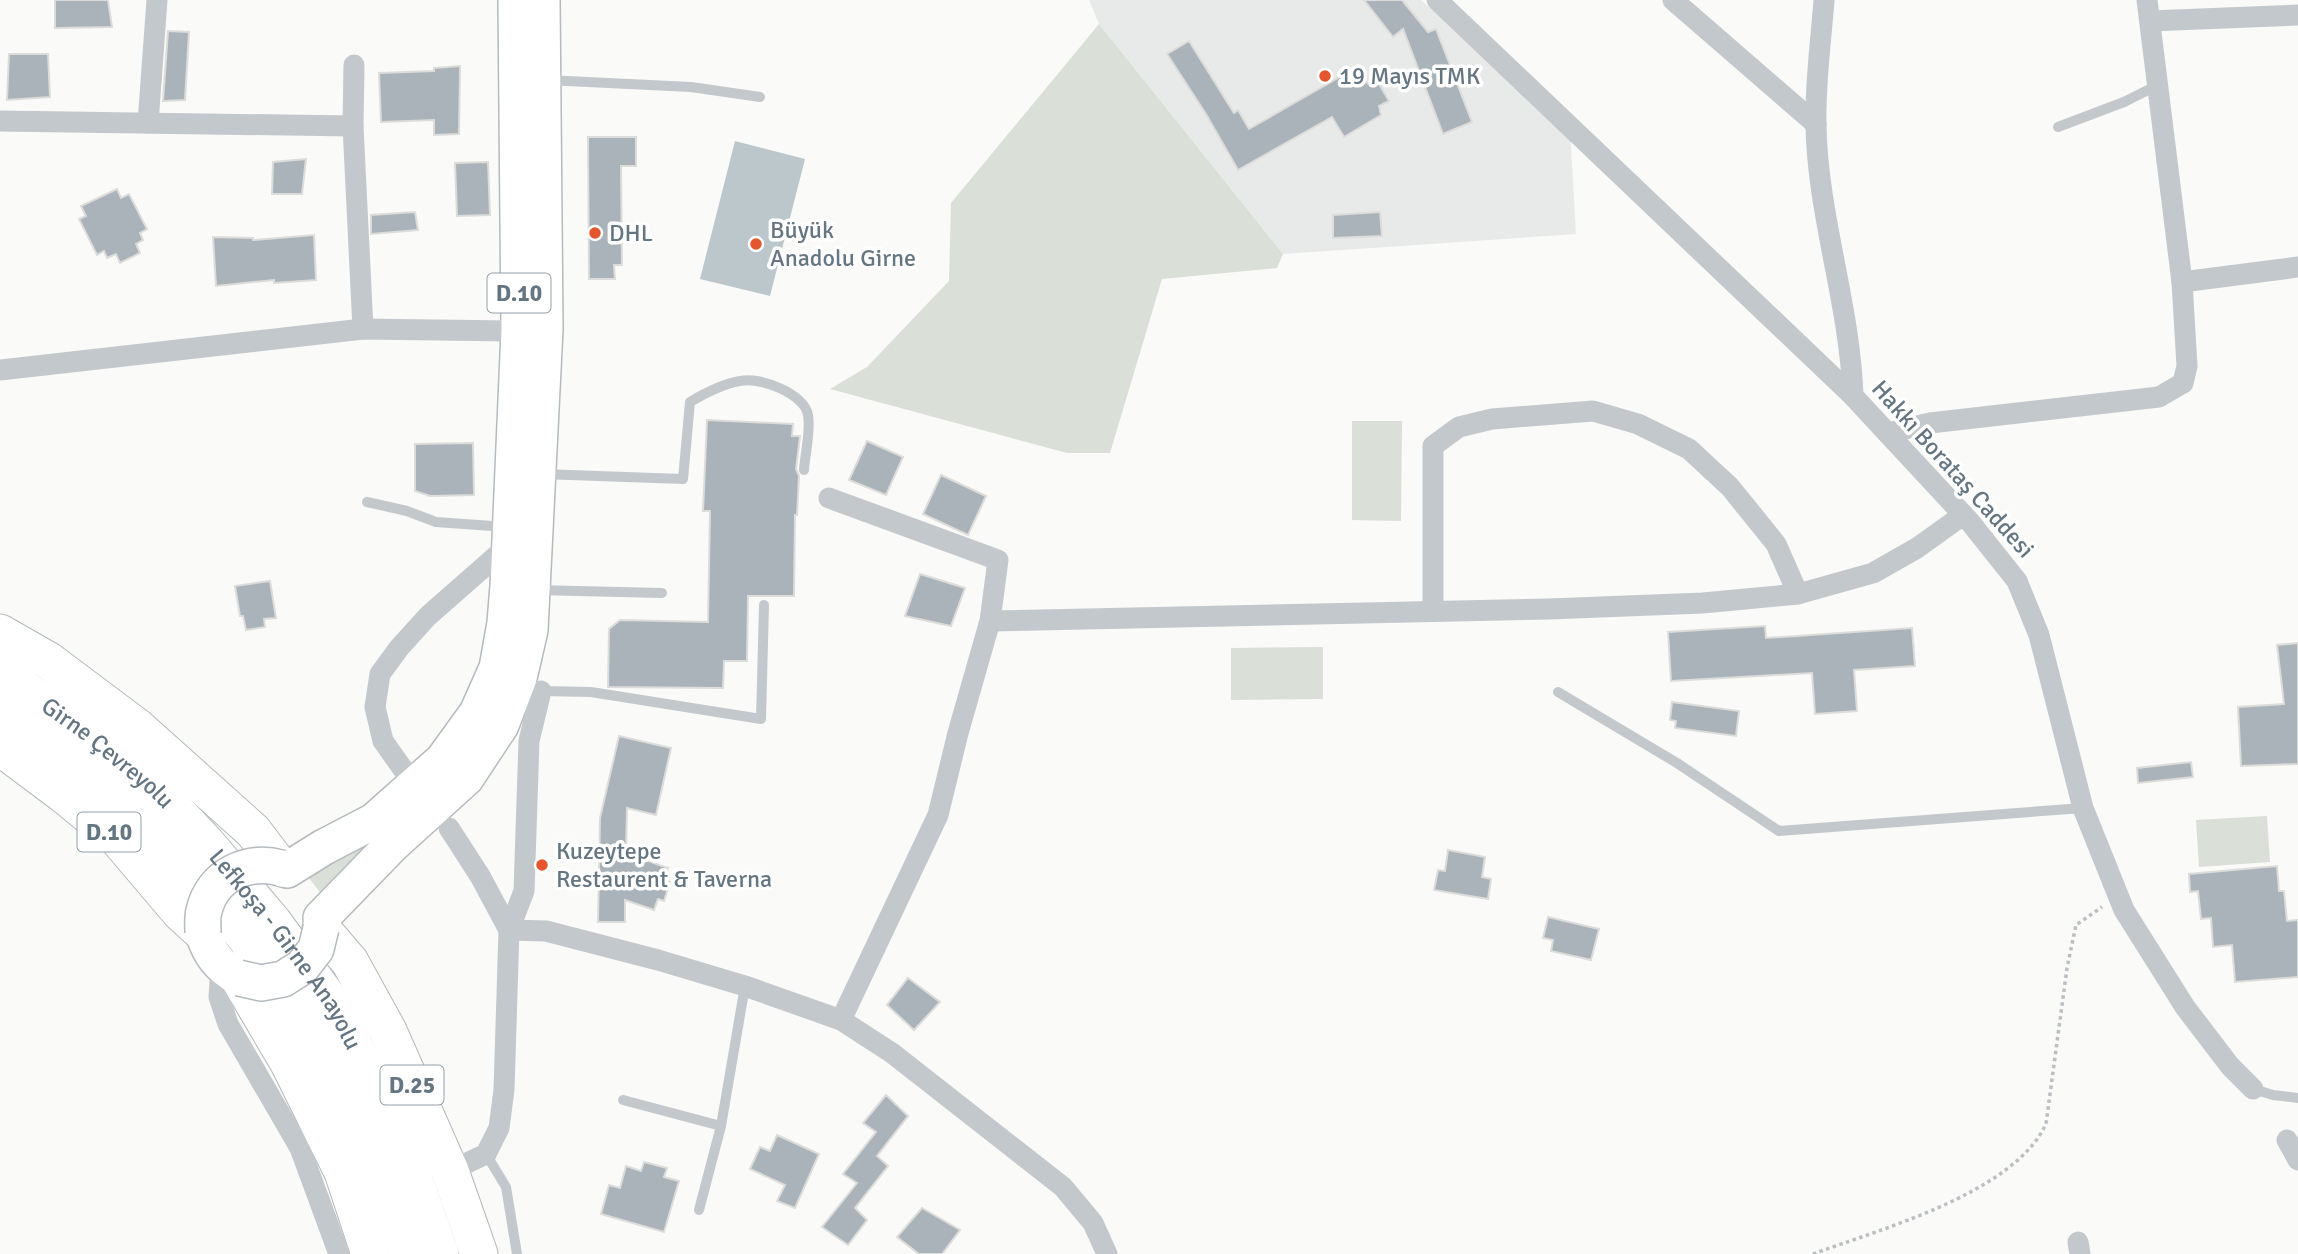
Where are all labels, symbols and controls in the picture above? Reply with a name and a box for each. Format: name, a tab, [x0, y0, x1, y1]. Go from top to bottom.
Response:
place label: 19 Mayıs TMK	[1339, 61, 1480, 91]
marker: 19 Mayıs TMK	[1317, 68, 1333, 84]
place label: Büyük Anadolu Girne	[770, 215, 916, 273]
place label: DHL	[609, 218, 653, 248]
marker: DHL	[587, 225, 603, 241]
marker: Büyük Anadolu Girne	[748, 236, 764, 252]
road number: D.10	[488, 274, 550, 312]
street label: Hakkı Borataş Caddesi	[1865, 374, 2041, 564]
street label: Girne Çevreyolu	[36, 691, 181, 815]
road number: D.10	[78, 812, 140, 852]
place label: Kuzeytepe Restaurent & Taverna	[556, 836, 772, 894]
street label: Lefkoşa - Girne Anayolu	[203, 843, 369, 1055]
marker: Kuzeytepe Restaurent & Taverna	[534, 857, 550, 873]
road number: D.25	[380, 1066, 444, 1104]

